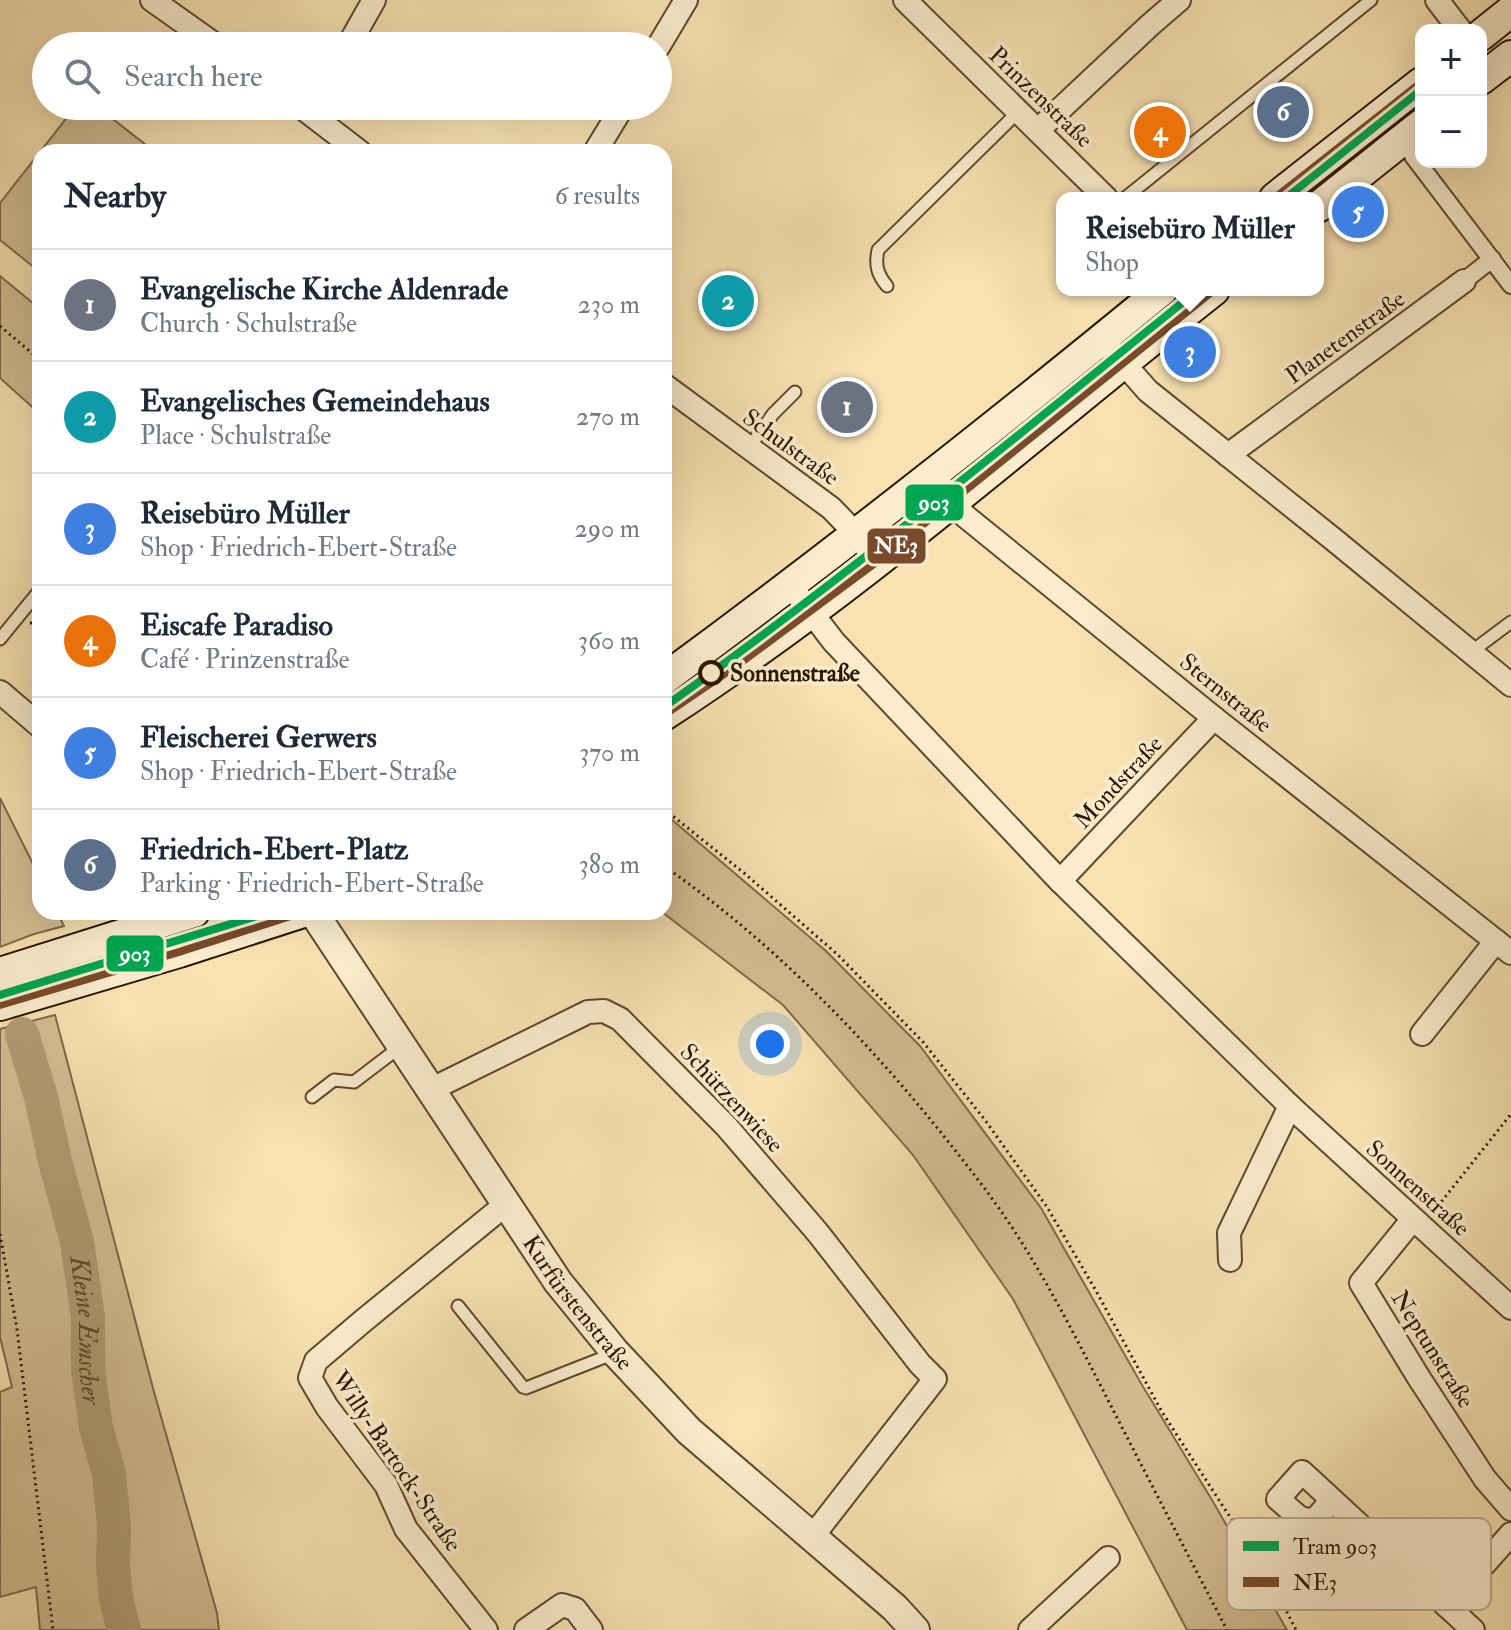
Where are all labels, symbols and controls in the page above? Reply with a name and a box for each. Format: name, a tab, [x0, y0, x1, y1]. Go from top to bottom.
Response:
map controls	[1415, 24, 1487, 168]
button: +	[1415, 24, 1487, 96]
search box	[32, 32, 672, 120]
street label: Prinzenstraße	[982, 40, 1099, 155]
icon: search	[60, 54, 104, 98]
text: Search here	[124, 58, 263, 95]
pin: 6	[1257, 82, 1309, 142]
button: −	[1415, 96, 1487, 168]
pin: 4	[1134, 102, 1186, 162]
text: Nearby	[64, 175, 166, 218]
text: 6 results	[555, 180, 640, 212]
pin: 5	[1332, 182, 1384, 242]
popup	[1056, 192, 1324, 296]
text: Reisebüro Müller	[1085, 210, 1295, 247]
text: Shop	[1085, 247, 1139, 279]
text: Evangelische Kirche Aldenrade	[140, 271, 508, 308]
pin: 2	[702, 271, 754, 331]
street label: Planetenstraße	[1279, 284, 1411, 391]
text: 1	[85, 289, 95, 321]
text: 230 m	[578, 289, 640, 321]
text: Church · Schulstraße	[140, 308, 357, 340]
pin: 3	[1164, 322, 1216, 382]
pin: 1	[821, 377, 873, 437]
text: Evangelisches Gemeindehaus	[140, 383, 490, 420]
text: 2	[83, 401, 97, 433]
text: 270 m	[576, 401, 640, 433]
street label: Schulstraße	[736, 402, 845, 493]
text: Place · Schulstraße	[140, 420, 331, 452]
line badge: 903	[904, 483, 965, 522]
text: 903	[917, 489, 950, 517]
text: Reisebüro Müller	[140, 495, 350, 532]
text: 3	[85, 513, 95, 545]
text: 290 m	[575, 513, 640, 545]
line badge: NE3	[866, 527, 927, 565]
text: Shop · Friedrich-Ebert-Straße	[140, 532, 457, 564]
text: NE3	[873, 532, 918, 560]
text: Eiscafe Paradiso	[140, 607, 333, 644]
text: 4	[83, 625, 97, 657]
text: 360 m	[578, 625, 640, 657]
text: Café · Prinzenstraße	[140, 644, 349, 676]
street label: Sternstraße	[1173, 647, 1278, 740]
place label: Sonnenstraße	[730, 658, 860, 689]
marker: Sonnenstraße	[699, 661, 723, 685]
text: Fleischerei Gerwers	[140, 719, 377, 756]
street label: Mondstraße	[1067, 729, 1169, 835]
text: 5	[84, 737, 96, 769]
text: 370 m	[579, 737, 640, 769]
text: Shop · Friedrich-Ebert-Straße	[140, 756, 457, 788]
text: Friedrich-Ebert-Platz	[140, 831, 408, 868]
text: 6	[83, 849, 97, 881]
text: 380 m	[579, 849, 640, 881]
text: Parking · Friedrich-Ebert-Straße	[140, 868, 484, 900]
line badge: 903	[105, 934, 165, 973]
text: 903	[118, 940, 151, 968]
your location	[750, 1024, 790, 1064]
street label: Schützenwiese	[673, 1037, 790, 1160]
street label: Sonnenstraße	[1359, 1133, 1476, 1243]
street label: Kurfürstenstraße	[515, 1229, 639, 1377]
water label: Kleine Emscher	[62, 1252, 108, 1408]
street label: Neptunstraße	[1384, 1284, 1481, 1414]
street label: Willy-Bartock-Straße	[324, 1364, 469, 1558]
legend	[1227, 1518, 1491, 1610]
text: Tram 903	[1293, 1533, 1377, 1561]
text: NE3	[1293, 1569, 1337, 1597]

